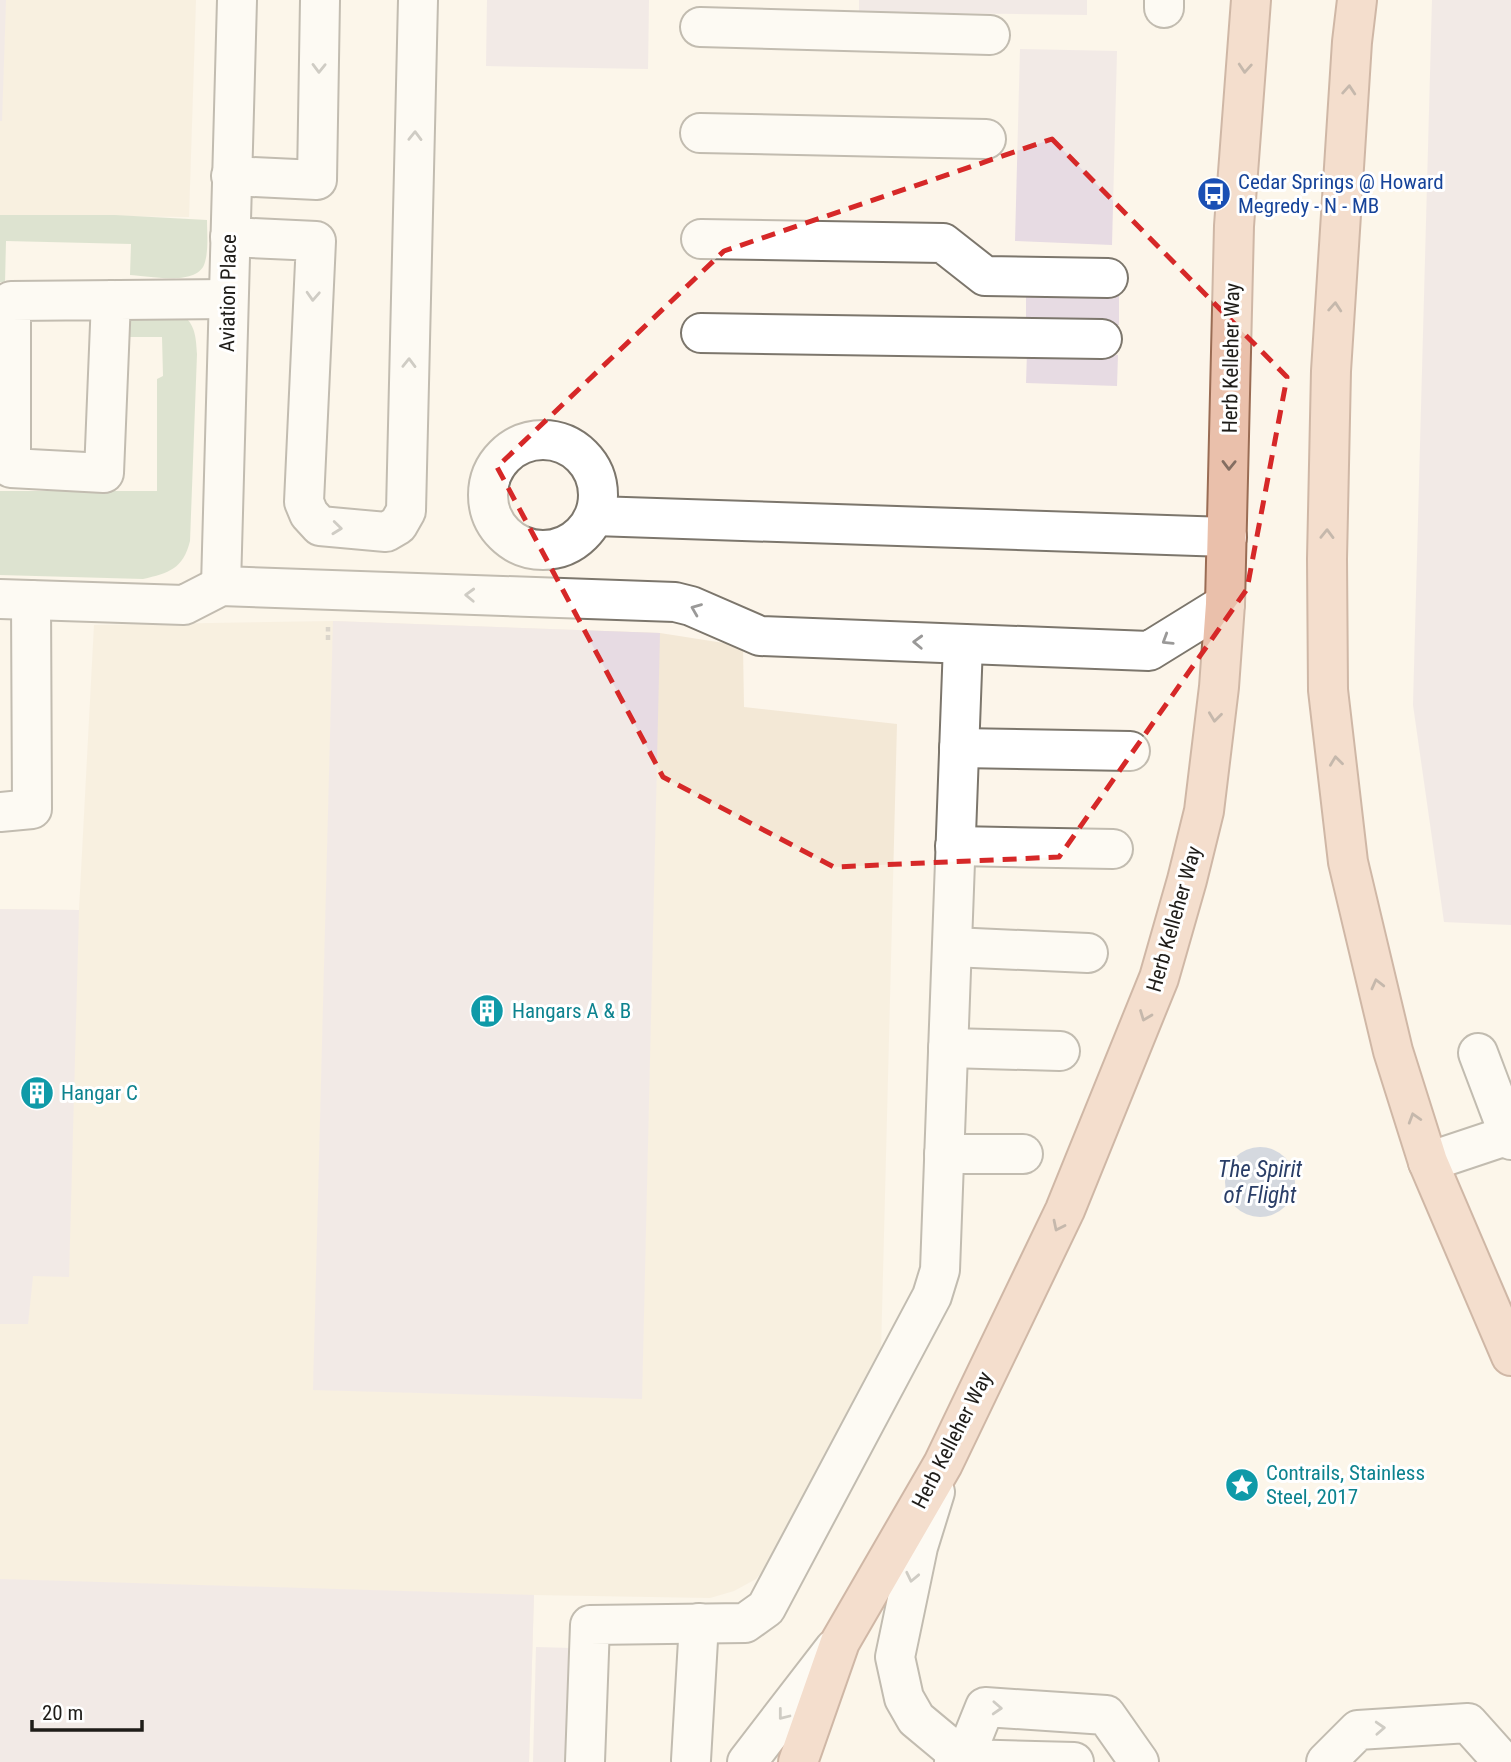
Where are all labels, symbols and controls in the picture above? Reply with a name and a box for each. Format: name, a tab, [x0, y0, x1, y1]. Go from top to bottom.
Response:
one-way arrow	[311, 63, 327, 74]
one-way arrow	[1238, 63, 1253, 74]
one-way arrow	[1342, 84, 1357, 95]
one-way arrow	[407, 130, 422, 141]
place label: Cedar Springs @ Howard Megredy - N - MB	[1238, 170, 1444, 218]
bus stop icon: Cedar Springs @ Howard Megredy - N - MB	[1195, 175, 1233, 213]
street label: Aviation Place	[215, 234, 241, 352]
street label: Herb Kelleher Way	[1218, 282, 1244, 433]
one-way arrow	[306, 291, 321, 302]
one-way arrow	[1328, 301, 1343, 312]
one-way arrow	[402, 357, 417, 368]
one-way arrow	[1221, 460, 1236, 471]
one-way arrow	[331, 520, 342, 535]
one-way arrow	[1320, 528, 1335, 539]
one-way arrow	[465, 587, 476, 602]
one-way arrow	[691, 603, 704, 617]
one-way arrow	[1162, 631, 1175, 644]
one-way arrow	[913, 635, 924, 650]
one-way arrow	[1208, 711, 1223, 723]
one-way arrow	[1329, 755, 1344, 767]
street label: Herb Kelleher Way	[1142, 843, 1206, 995]
one-way arrow	[1371, 979, 1385, 991]
building icon: Hangars A & B	[468, 992, 506, 1030]
place label: Hangars A & B	[512, 999, 631, 1023]
one-way arrow	[1139, 1009, 1153, 1021]
building icon: Hangar C	[18, 1074, 56, 1112]
place label: Hangar C	[61, 1081, 138, 1105]
one-way arrow	[1408, 1112, 1422, 1125]
water label: The Spirit of Flight	[1218, 1156, 1303, 1209]
one-way arrow	[1052, 1219, 1066, 1231]
street label: Herb Kelleher Way	[907, 1367, 997, 1512]
place label: Contrails, Stainless Steel, 2017	[1266, 1461, 1425, 1509]
place icon: Contrails, Stainless Steel, 2017	[1223, 1466, 1261, 1504]
one-way arrow	[906, 1570, 920, 1582]
scale bar	[32, 1688, 142, 1732]
one-way arrow	[992, 1700, 1003, 1715]
text: 20 m	[42, 1701, 83, 1725]
one-way arrow	[778, 1707, 791, 1720]
one-way arrow	[1375, 1721, 1386, 1736]

